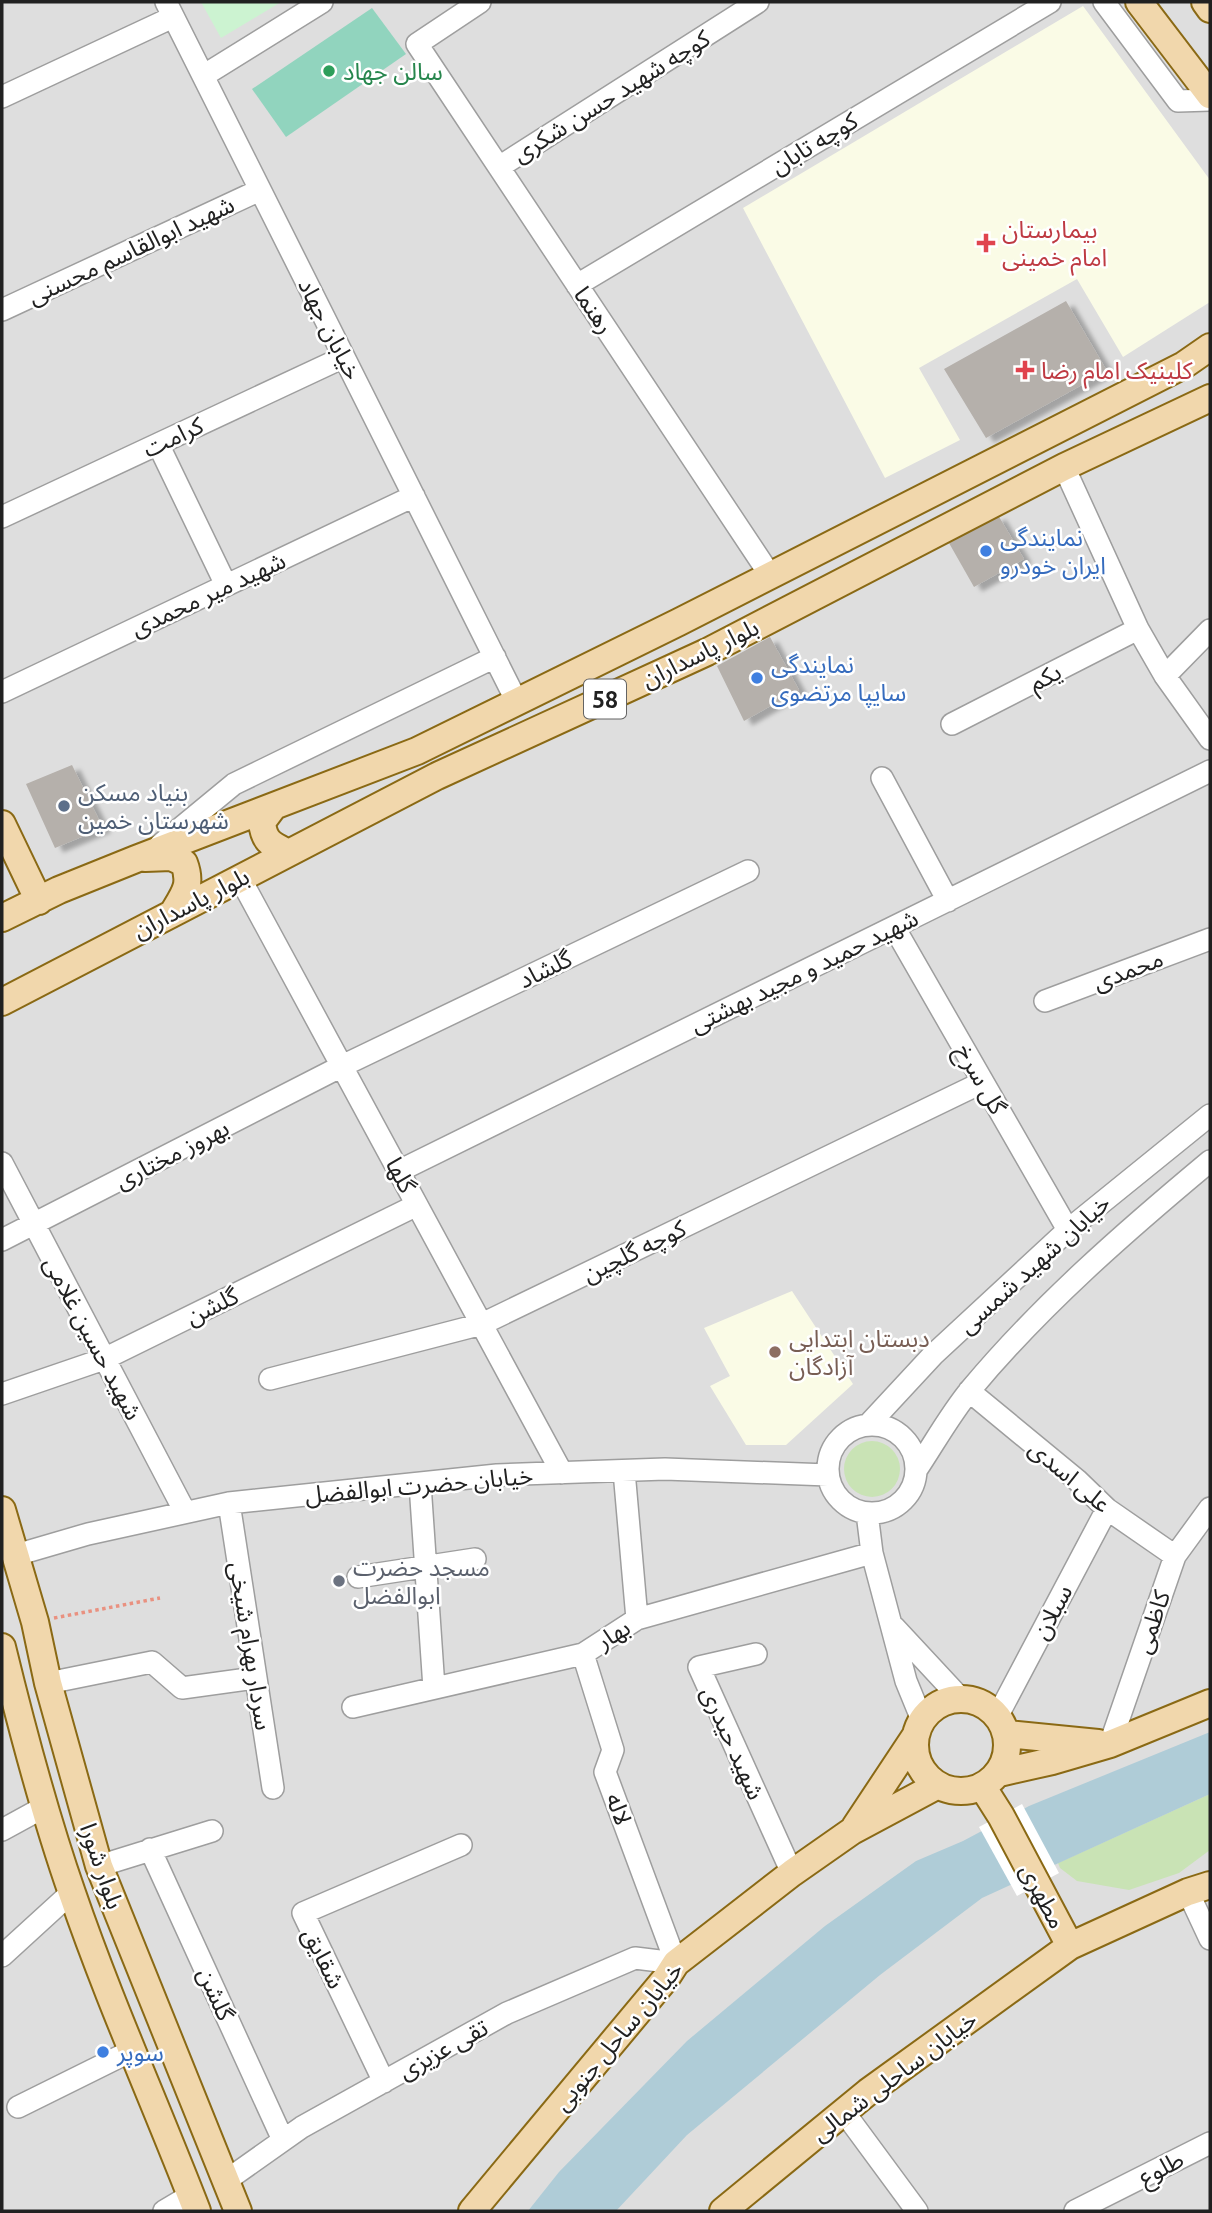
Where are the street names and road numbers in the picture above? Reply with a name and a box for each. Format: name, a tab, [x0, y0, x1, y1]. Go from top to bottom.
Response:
street label: کوچه شهید حسن شکری	[508, 24, 716, 169]
street label: کوچه تابان	[766, 106, 864, 181]
street label: شهید ابوالقاسم محسنی	[24, 190, 240, 313]
street label: خیابان جهاد	[292, 274, 367, 385]
street label: رهنما	[568, 281, 619, 339]
street label: کرامت	[139, 411, 209, 464]
street label: شهید میر محمدی	[126, 546, 290, 643]
street label: بلوار پاسداران	[637, 613, 764, 695]
street label: یکم	[1024, 658, 1068, 700]
road number: 58	[584, 680, 626, 719]
street label: بلوار پاسداران	[128, 862, 255, 946]
street label: شهید حمید و مجید بهشتی	[686, 904, 923, 1039]
street label: گلشاد	[514, 944, 577, 993]
street label: محمدی	[1089, 944, 1167, 997]
street label: گل سرخ	[947, 1039, 1012, 1122]
street label: بهروز مختاری	[111, 1114, 234, 1195]
street label: گلها	[381, 1153, 422, 1198]
street label: خیابان شهید شمسی	[953, 1189, 1116, 1340]
street label: کوچه گلچین	[578, 1214, 692, 1289]
street label: شهید حسین غلامی	[38, 1252, 148, 1424]
street label: گلشن	[181, 1281, 244, 1330]
street label: علی اسدی	[1023, 1434, 1116, 1519]
street label: خیابان حضرت ابوالفضل	[304, 1462, 534, 1509]
street label: سردار بهرام شیخی	[219, 1560, 278, 1733]
street label: سبلان	[1026, 1580, 1078, 1644]
street label: کاظمی	[1129, 1586, 1176, 1657]
street label: بهار	[590, 1613, 635, 1656]
street label: شهید حیدری	[695, 1682, 770, 1804]
street label: لاله	[601, 1789, 637, 1829]
street label: بلوار شورا	[74, 1819, 129, 1913]
street label: مطهری	[1014, 1859, 1071, 1934]
street label: شقایق	[296, 1923, 350, 1994]
street label: خیابان ساحل جنوبی	[548, 1956, 689, 2117]
street label: گلشن	[192, 1963, 240, 2026]
street label: خیابان ساحلی شمالی	[806, 2005, 982, 2148]
street label: تقی عزیزی	[394, 2013, 493, 2085]
street label: طلوع	[1134, 2145, 1190, 2194]

